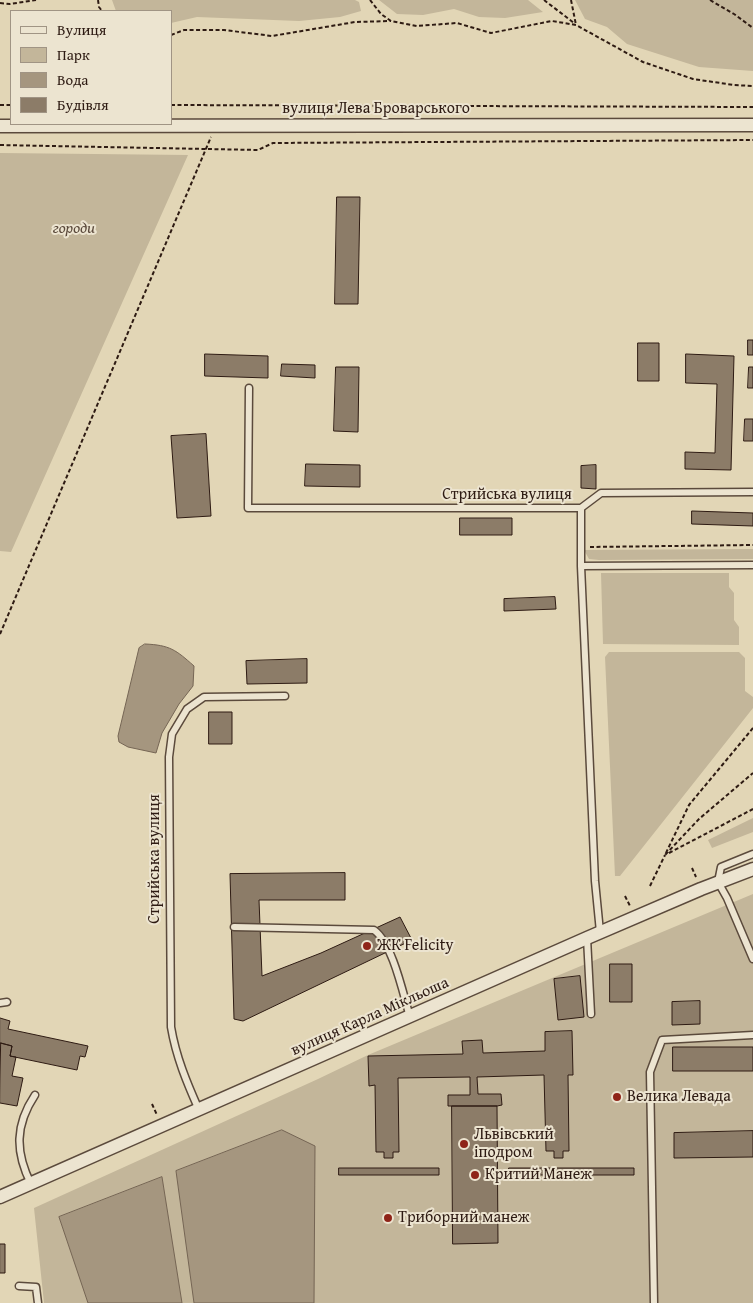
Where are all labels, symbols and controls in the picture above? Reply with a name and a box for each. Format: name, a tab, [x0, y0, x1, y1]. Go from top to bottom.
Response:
legend	[10, 10, 172, 125]
text: Вулиця	[57, 19, 106, 40]
text: Парк	[57, 44, 90, 65]
text: Вода	[57, 69, 88, 90]
text: Будівля	[57, 94, 109, 115]
street label: вулиця Лева Броварського	[282, 99, 470, 119]
park label: городи	[53, 219, 95, 239]
street label: Стрийська вулиця	[442, 485, 572, 505]
street label: Стрийська вулиця	[145, 794, 165, 924]
place label: ЖК Felicity	[377, 936, 453, 956]
marker: ЖК Felicity	[361, 940, 373, 952]
street label: вулиця Карла Мікльоша	[288, 974, 452, 1060]
place label: Велика Левада	[627, 1087, 731, 1107]
marker: Велика Левада	[611, 1091, 623, 1103]
place label: Львівський іподром	[474, 1125, 554, 1163]
marker: Львівський іподром	[458, 1138, 470, 1150]
place label: Критий Манеж	[485, 1165, 592, 1185]
marker: Критий Манеж	[469, 1169, 481, 1181]
place label: Триборний манеж	[398, 1208, 530, 1228]
marker: Триборний манеж	[382, 1212, 394, 1224]

